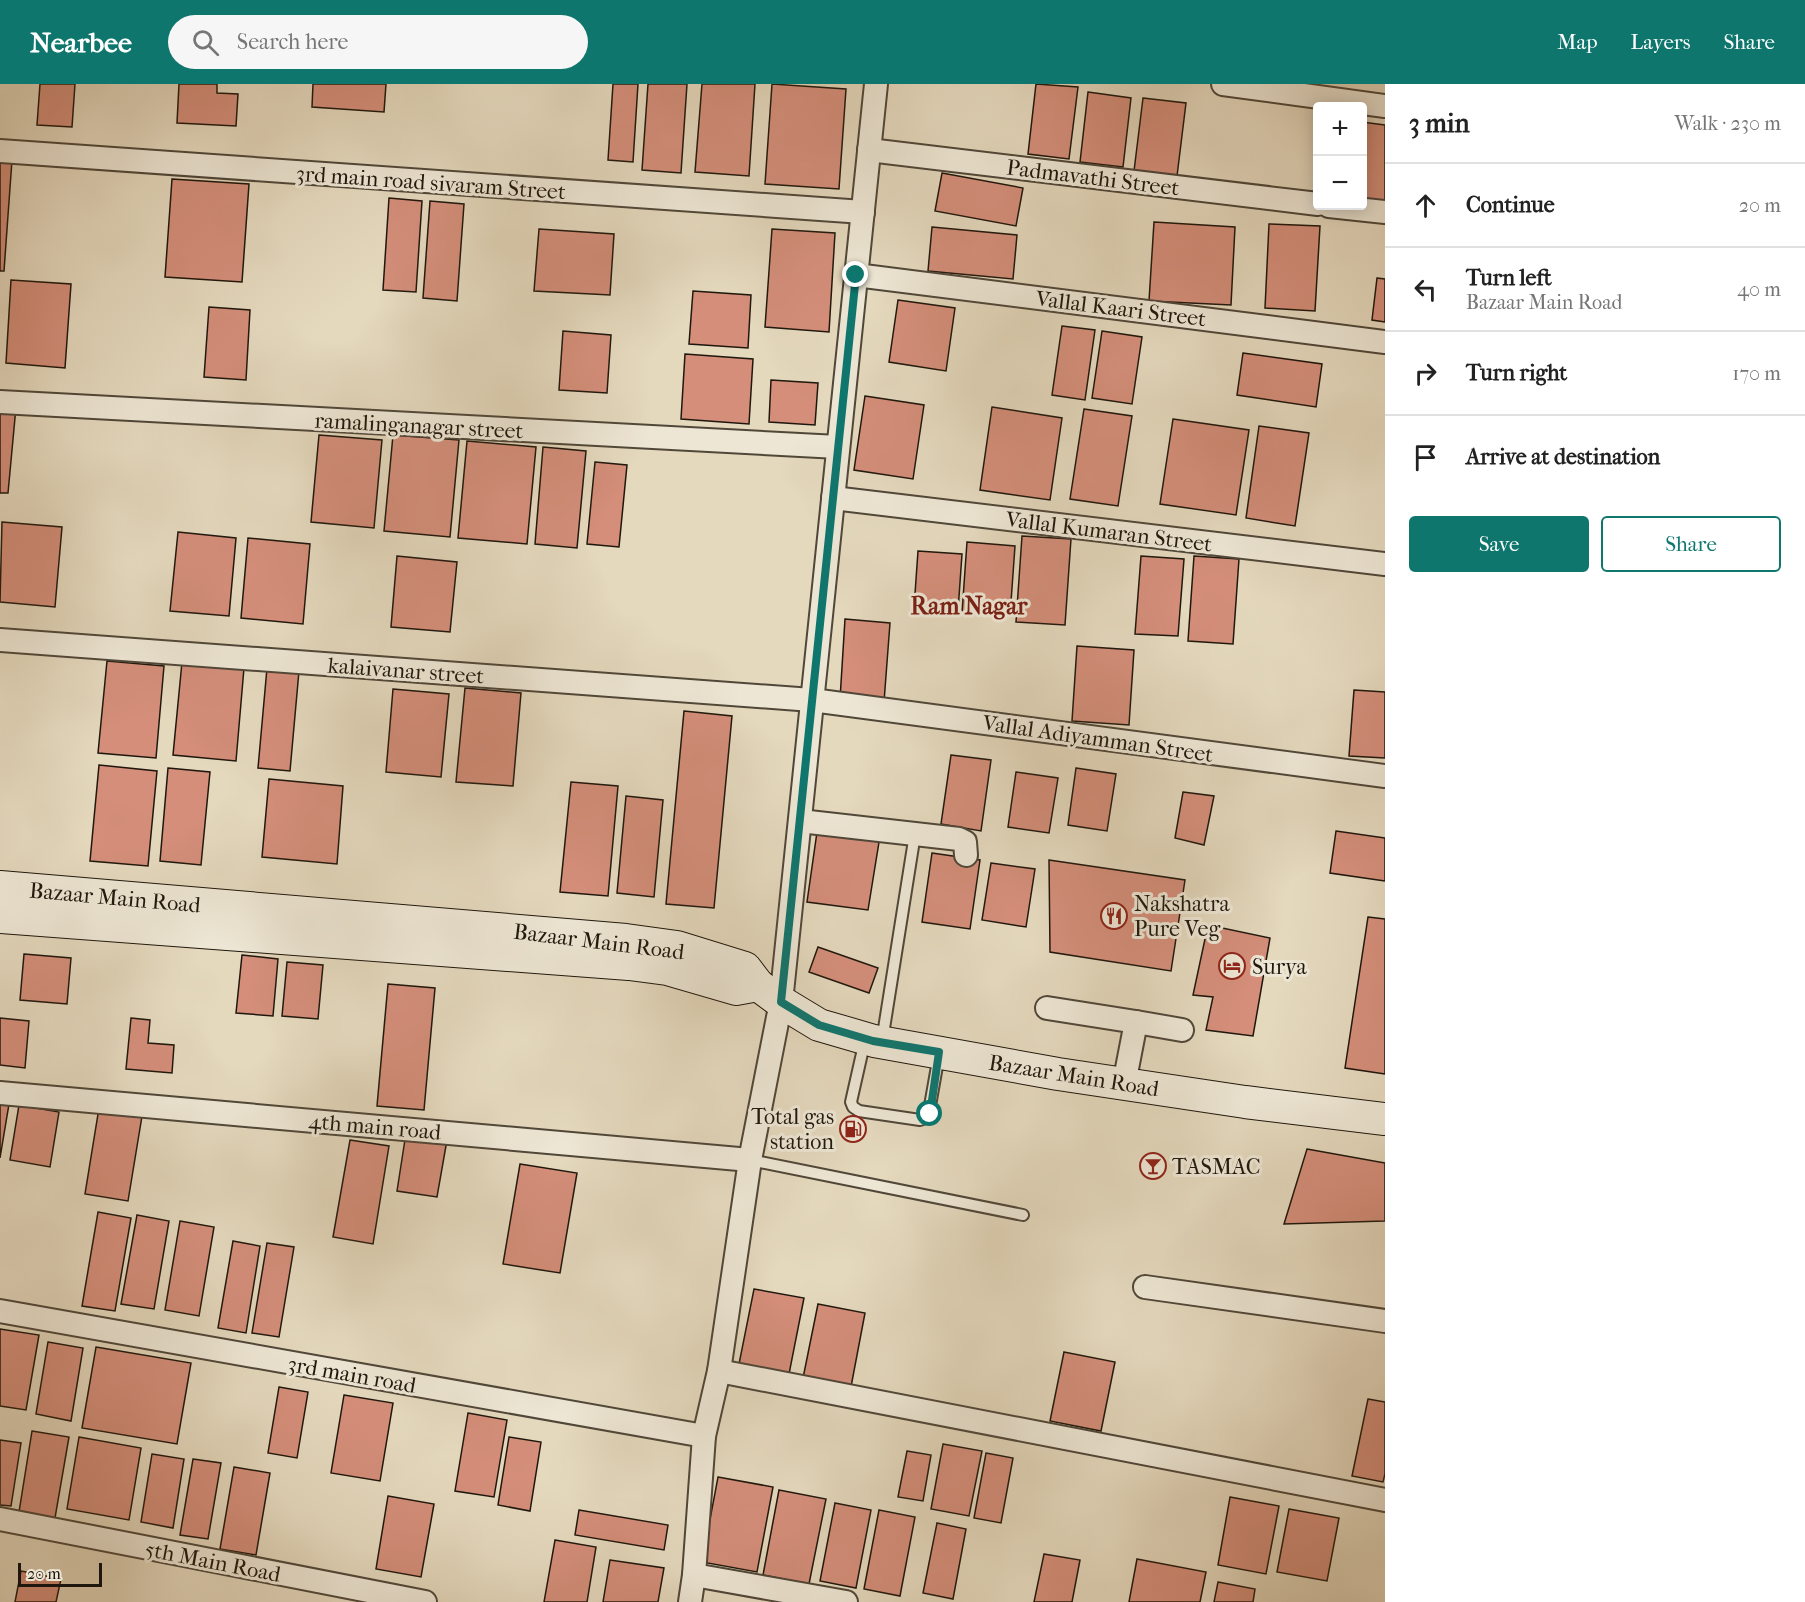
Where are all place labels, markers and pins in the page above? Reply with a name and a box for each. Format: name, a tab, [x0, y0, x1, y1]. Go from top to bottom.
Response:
place label: Nakshatra Pure Veg	[1134, 891, 1230, 942]
restaurant icon: Nakshatra Pure Veg	[1099, 901, 1129, 931]
hotel icon: Surya	[1217, 951, 1247, 981]
place label: Surya	[1252, 954, 1308, 980]
place label: Total gas station	[751, 1104, 834, 1155]
fuel station icon: Total gas station	[838, 1114, 868, 1144]
bar icon: TASMAC	[1138, 1151, 1168, 1181]
place label: TASMAC	[1172, 1154, 1261, 1180]

